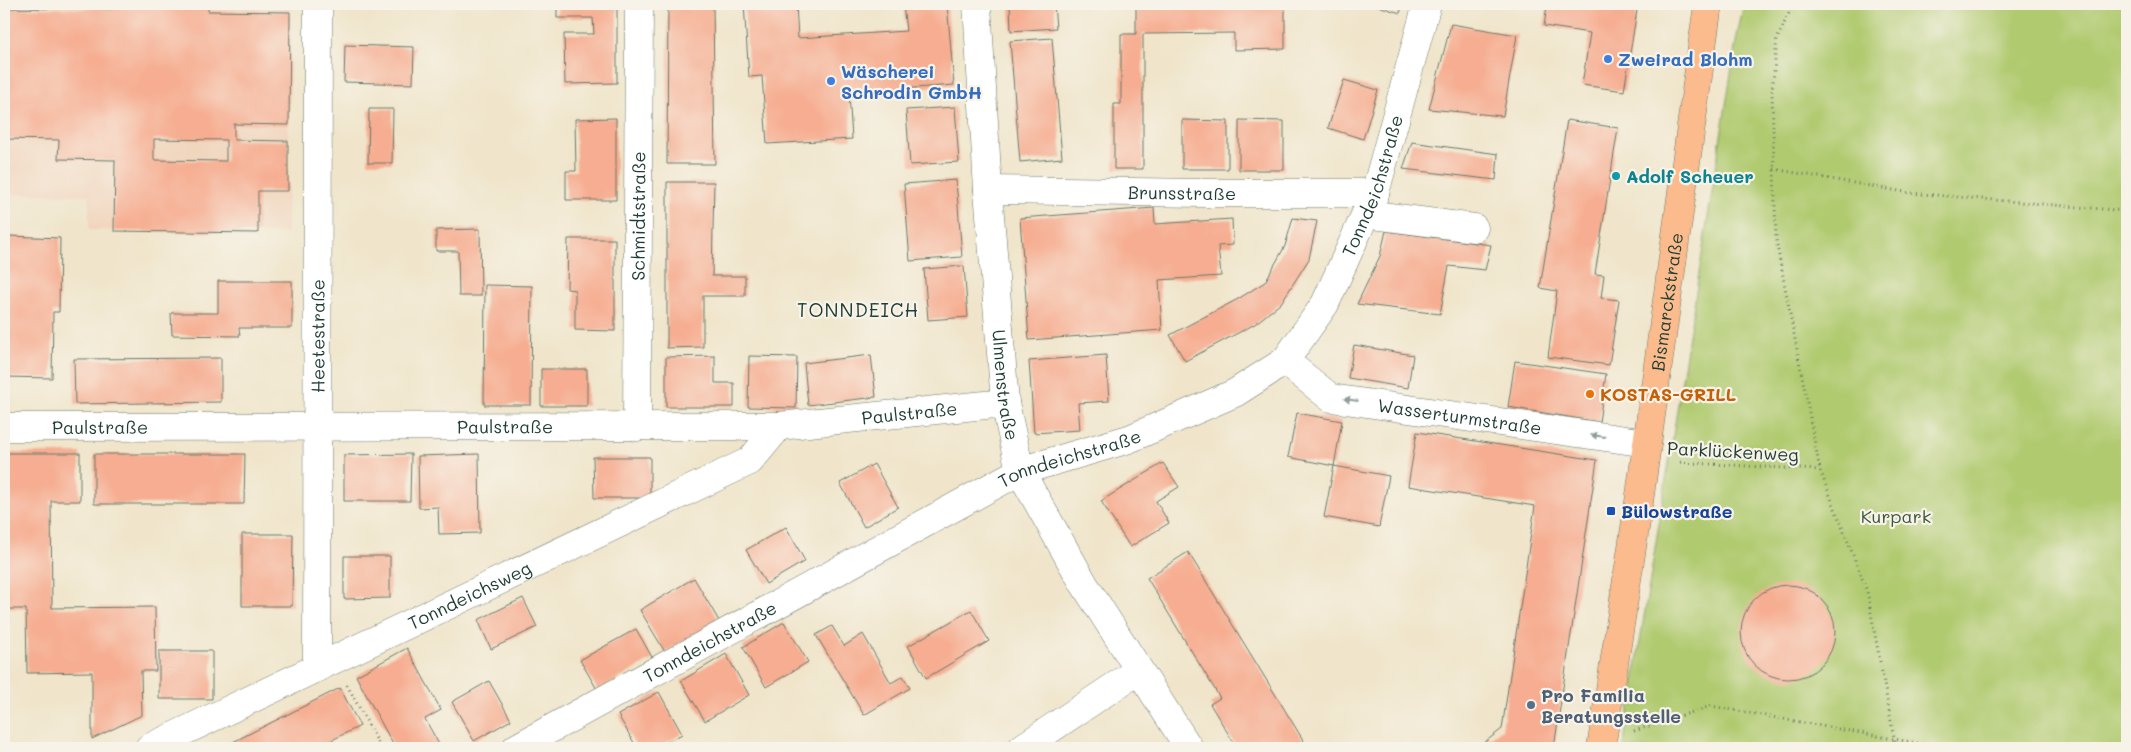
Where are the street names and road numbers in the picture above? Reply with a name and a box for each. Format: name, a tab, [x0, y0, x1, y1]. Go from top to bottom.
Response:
street label: Tonndeichstraße	[1336, 112, 1408, 260]
street label: Schmidtstraße	[626, 151, 650, 281]
street label: Brunsstraße	[1128, 180, 1236, 205]
street label: Bismarckstraße	[1645, 231, 1688, 373]
street label: Heetestraße	[305, 279, 330, 393]
street label: Ulmenstraße	[987, 328, 1025, 442]
street label: Wasserturmstraße	[1376, 393, 1543, 440]
street label: Paulstraße	[860, 396, 958, 430]
street label: Paulstraße	[457, 414, 553, 438]
street label: Paulstraße	[52, 415, 148, 439]
street label: Tonndeichstraße	[994, 423, 1145, 493]
street label: Parklückenweg	[1666, 436, 1800, 466]
street label: Tonndeichsweg	[404, 555, 535, 635]
street label: Tonndeichstraße	[639, 595, 781, 688]

